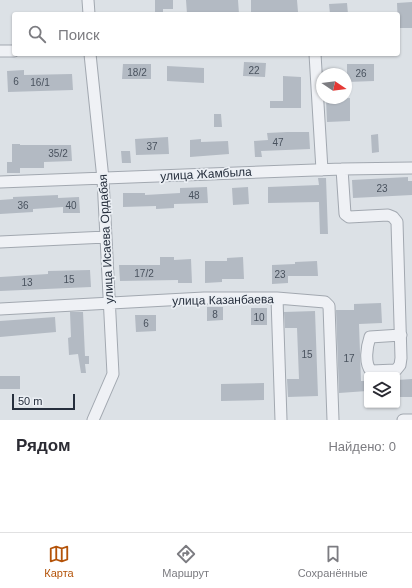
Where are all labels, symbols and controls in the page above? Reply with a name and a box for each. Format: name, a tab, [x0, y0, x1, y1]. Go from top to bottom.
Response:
search box	[12, 12, 400, 56]
icon: search	[26, 23, 48, 45]
text: Поиск	[58, 26, 100, 43]
house number: 22	[248, 65, 260, 76]
house number: 18/2	[127, 67, 147, 78]
north arrow	[316, 68, 352, 104]
house number: 26	[355, 68, 367, 79]
house number: 6	[13, 76, 19, 87]
house number: 16/1	[30, 77, 50, 88]
house number: 47	[272, 137, 284, 148]
house number: 37	[146, 141, 158, 152]
house number: 35/2	[48, 148, 68, 159]
street label: улица Жамбыла	[160, 165, 252, 183]
street label: улица Исаева Ордабая	[96, 174, 116, 304]
house number: 23	[376, 183, 388, 194]
house number: 48	[188, 190, 200, 201]
house number: 36	[17, 200, 29, 211]
house number: 40	[65, 200, 77, 211]
house number: 17/2	[134, 268, 154, 279]
house number: 23	[274, 269, 286, 280]
house number: 15	[63, 274, 75, 285]
house number: 13	[21, 277, 33, 288]
street label: улица Казанбаева	[172, 292, 274, 308]
house number: 8	[212, 309, 218, 320]
house number: 10	[253, 312, 265, 323]
house number: 6	[143, 318, 149, 329]
house number: 15	[301, 349, 313, 360]
house number: 17	[343, 353, 355, 364]
map controls	[364, 372, 400, 408]
button: layers	[364, 372, 400, 408]
scale bar	[12, 392, 75, 411]
text: 50 m	[18, 395, 42, 407]
text: Рядом	[16, 436, 71, 455]
text: Найдено: 0	[328, 439, 396, 454]
tab: Карта	[44, 543, 74, 579]
tab: Маршрут	[162, 543, 209, 579]
tab: Сохранённые	[298, 543, 368, 579]

